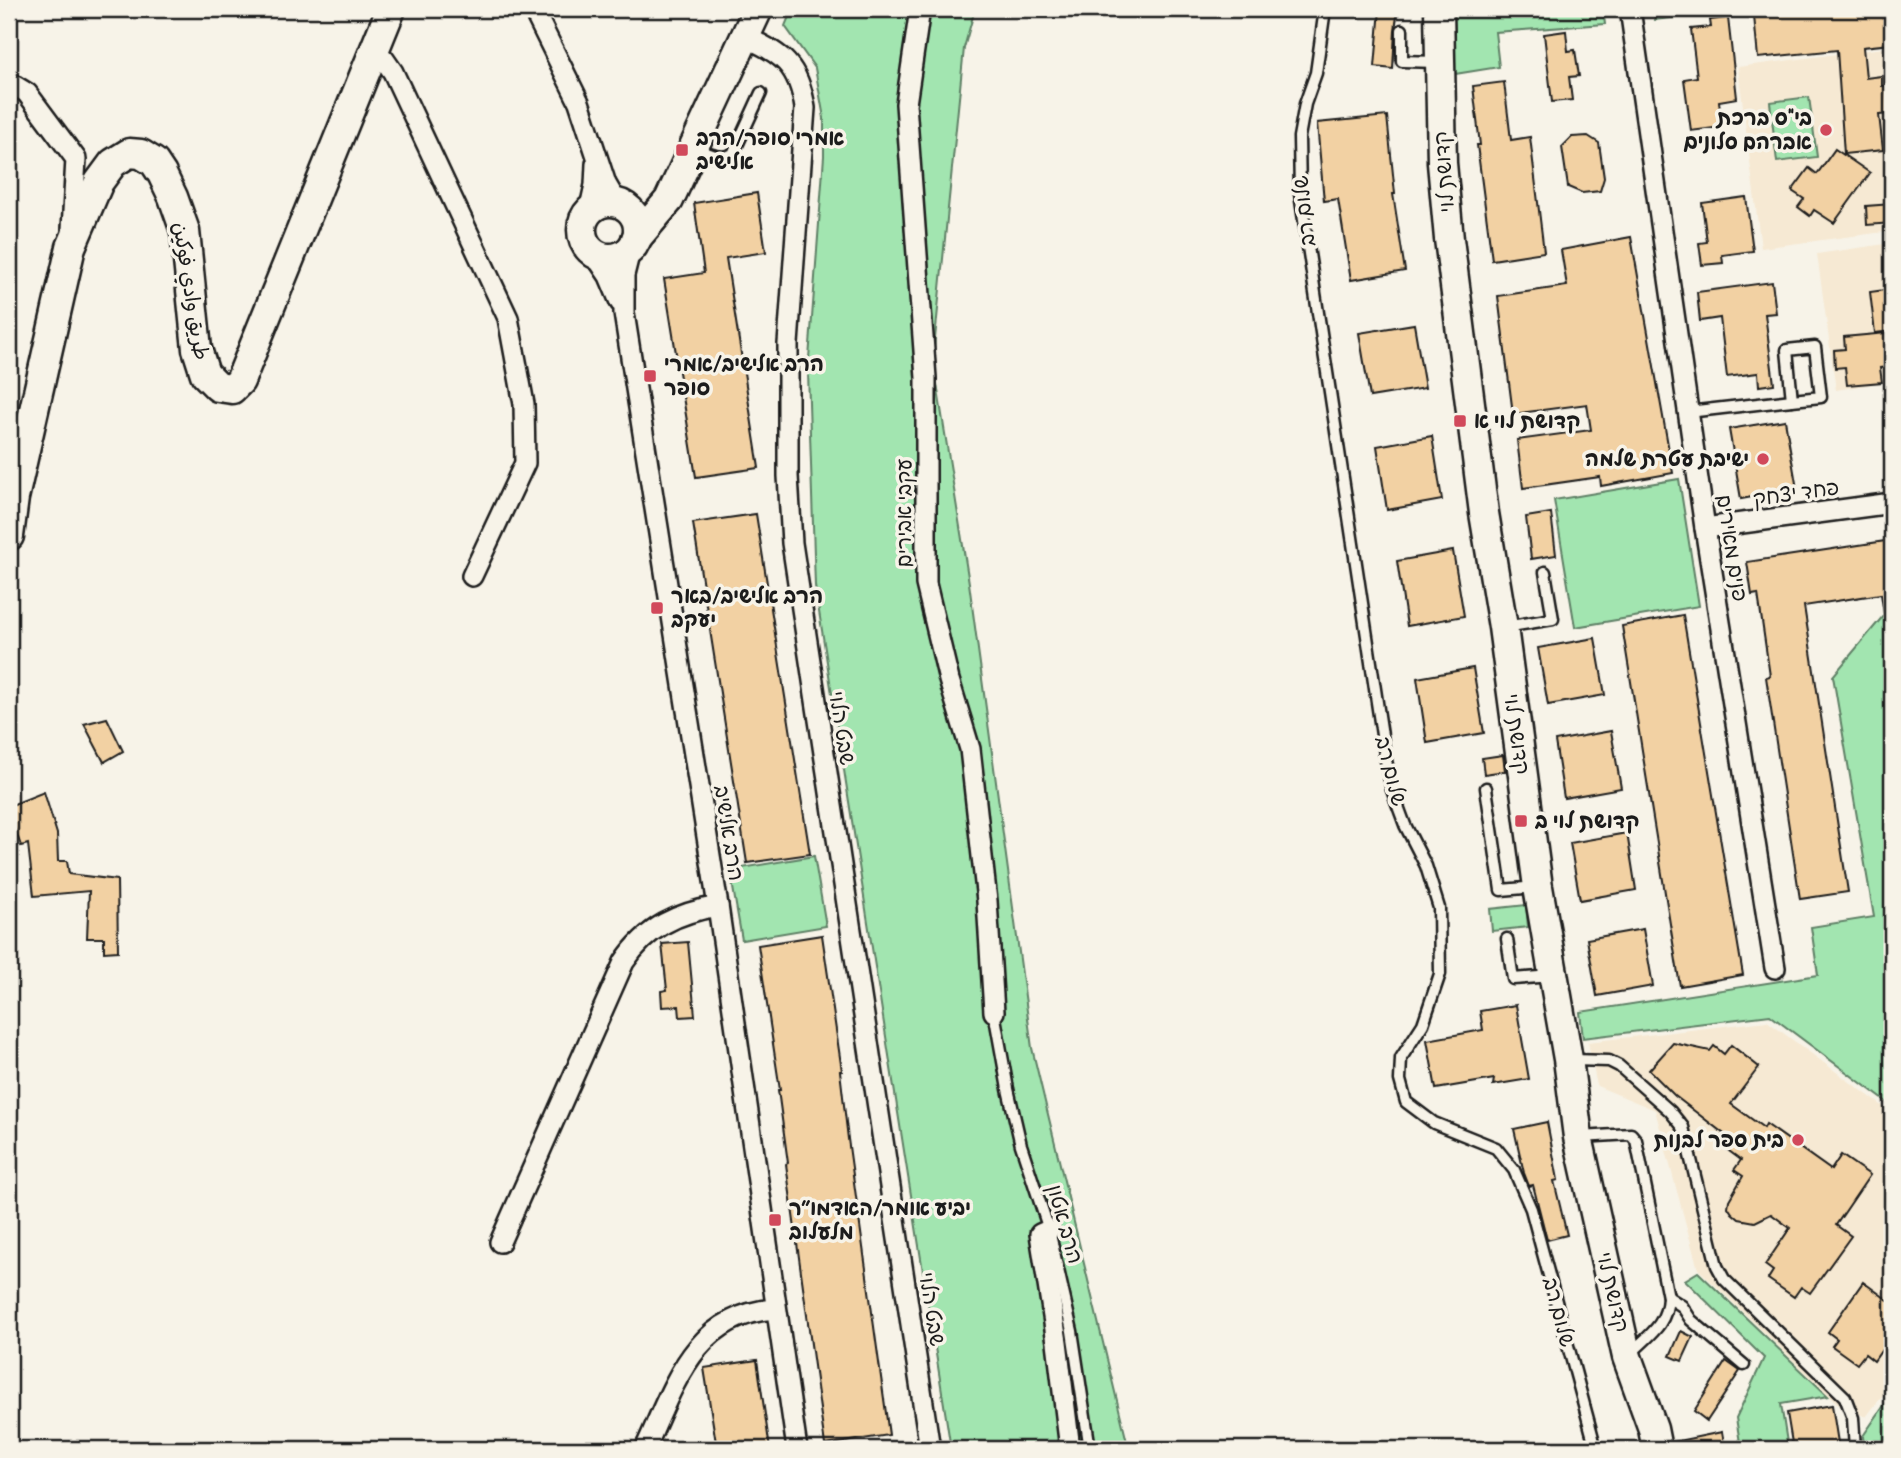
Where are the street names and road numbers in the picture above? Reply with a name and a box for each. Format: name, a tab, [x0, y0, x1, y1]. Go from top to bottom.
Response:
street label: קדושת לוי	[1426, 130, 1461, 214]
street label: שלום רב	[1285, 174, 1322, 248]
street label: طريق وادي فوکين	[165, 220, 217, 362]
street label: עקבי אבירים	[889, 459, 918, 567]
street label: פחד יצחק	[1751, 472, 1841, 513]
street label: פנים מאירים	[1710, 492, 1755, 604]
street label: שבט הלוי	[822, 689, 863, 767]
street label: קדושת לוי	[1497, 691, 1538, 776]
street label: שלום רב	[1369, 733, 1414, 809]
street label: הרב אלישיב	[708, 783, 751, 883]
street label: הרב אטון	[1040, 1181, 1091, 1267]
street label: קדושת לוי	[1590, 1249, 1637, 1335]
street label: שבט הלוי	[912, 1270, 953, 1348]
street label: שלום רב	[1536, 1274, 1583, 1350]

